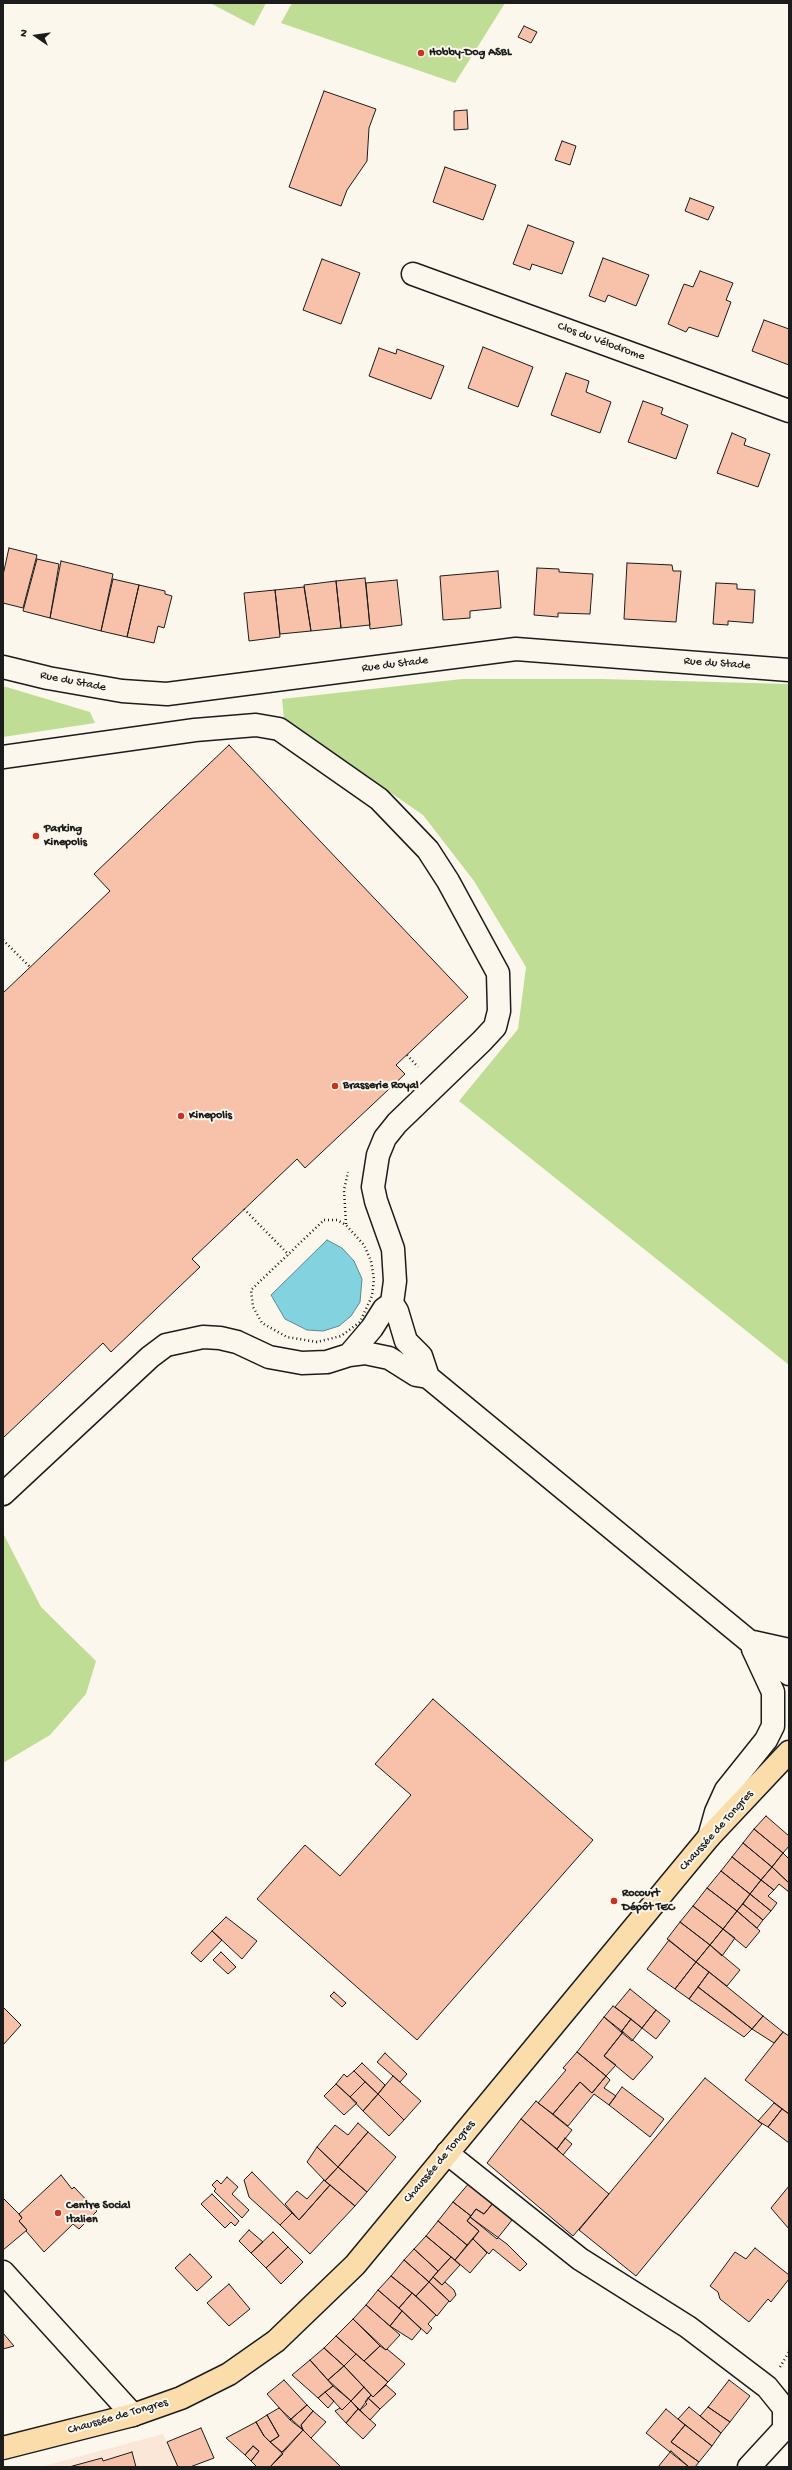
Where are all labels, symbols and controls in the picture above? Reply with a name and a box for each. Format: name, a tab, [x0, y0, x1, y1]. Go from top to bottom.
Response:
north arrow	[16, 16, 56, 56]
text: N	[18, 28, 31, 38]
place label: Hobby-Dog ASBL	[429, 46, 511, 60]
marker: Hobby-Dog ASBL	[416, 48, 426, 58]
street label: Clos du Vélodrome	[555, 319, 647, 365]
street label: Rue du Stade	[361, 654, 429, 676]
street label: Rue du Stade	[683, 654, 751, 674]
street label: Rue du Stade	[39, 669, 107, 695]
place label: Parking Kinepolis	[44, 822, 87, 850]
marker: Parking Kinepolis	[31, 831, 41, 841]
place label: Brasserie Royal	[343, 1079, 419, 1093]
marker: Brasserie Royal	[330, 1081, 340, 1091]
place label: Kinepolis	[189, 1109, 232, 1123]
marker: Kinepolis	[176, 1111, 186, 1121]
street label: Chaussée de Tongres	[677, 1788, 757, 1874]
place label: Rocourt Dépôt TEC	[622, 1887, 674, 1915]
marker: Rocourt Dépôt TEC	[609, 1896, 619, 1906]
street label: Chaussée de Tongres	[401, 2118, 479, 2206]
place label: Centre Social Italien	[66, 2199, 130, 2227]
marker: Centre Social Italien	[53, 2208, 63, 2218]
street label: Chaussée de Tongres	[66, 2396, 170, 2438]

